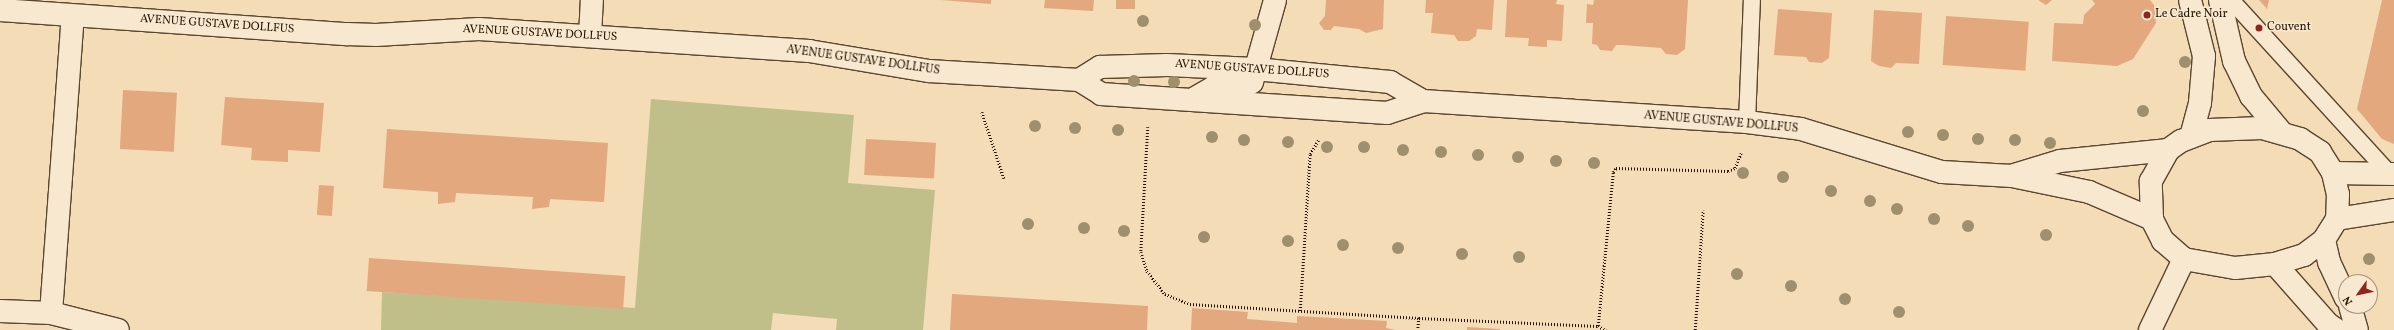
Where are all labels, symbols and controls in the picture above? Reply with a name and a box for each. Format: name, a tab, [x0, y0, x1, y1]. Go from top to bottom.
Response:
place label: Le Cadre Noir	[2155, 8, 2227, 22]
marker: Le Cadre Noir	[2142, 10, 2152, 20]
street label: AVENUE GUSTAVE DOLLFUS	[139, 12, 295, 38]
place label: Couvent	[2267, 21, 2311, 35]
street label: AVENUE GUSTAVE DOLLFUS	[462, 23, 618, 45]
marker: Couvent	[2254, 23, 2264, 33]
street label: AVENUE GUSTAVE DOLLFUS	[785, 43, 941, 79]
street label: AVENUE GUSTAVE DOLLFUS	[1174, 57, 1330, 83]
street label: AVENUE GUSTAVE DOLLFUS	[1643, 109, 1799, 137]
north arrow	[2338, 274, 2378, 314]
text: N	[2340, 293, 2357, 308]

